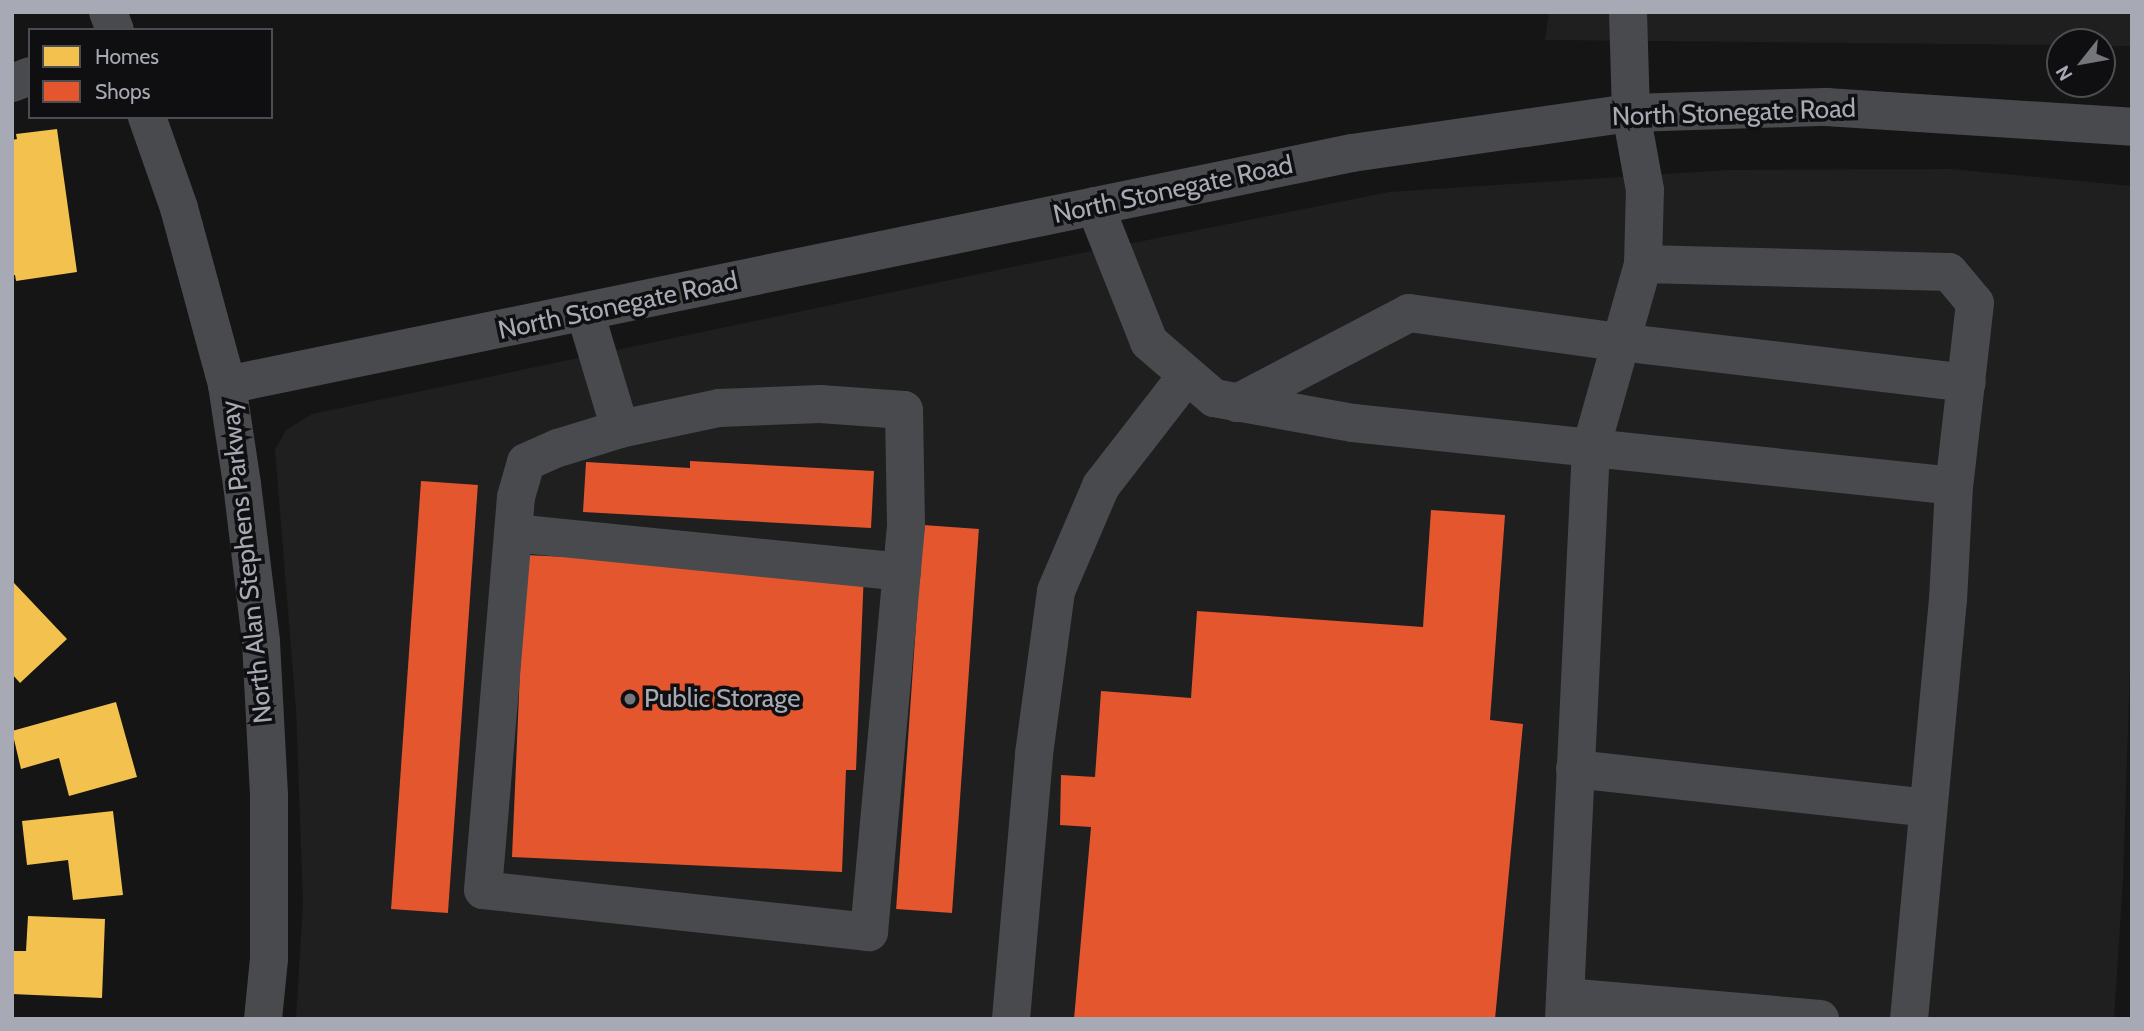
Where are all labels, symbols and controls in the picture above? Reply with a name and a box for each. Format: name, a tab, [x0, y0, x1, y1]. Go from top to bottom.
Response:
legend	[28, 28, 273, 119]
north arrow	[2046, 28, 2116, 98]
text: Homes	[95, 44, 159, 69]
text: N	[2051, 61, 2078, 85]
text: Shops	[95, 79, 150, 104]
street label: North Stonegate Road	[1611, 93, 1857, 133]
street label: North Stonegate Road	[1050, 149, 1296, 231]
street label: North Stonegate Road	[495, 265, 741, 347]
street label: North Alan Stephens Parkway	[215, 399, 279, 725]
place label: Public Storage	[644, 683, 801, 715]
marker: Public Storage	[622, 691, 638, 707]

